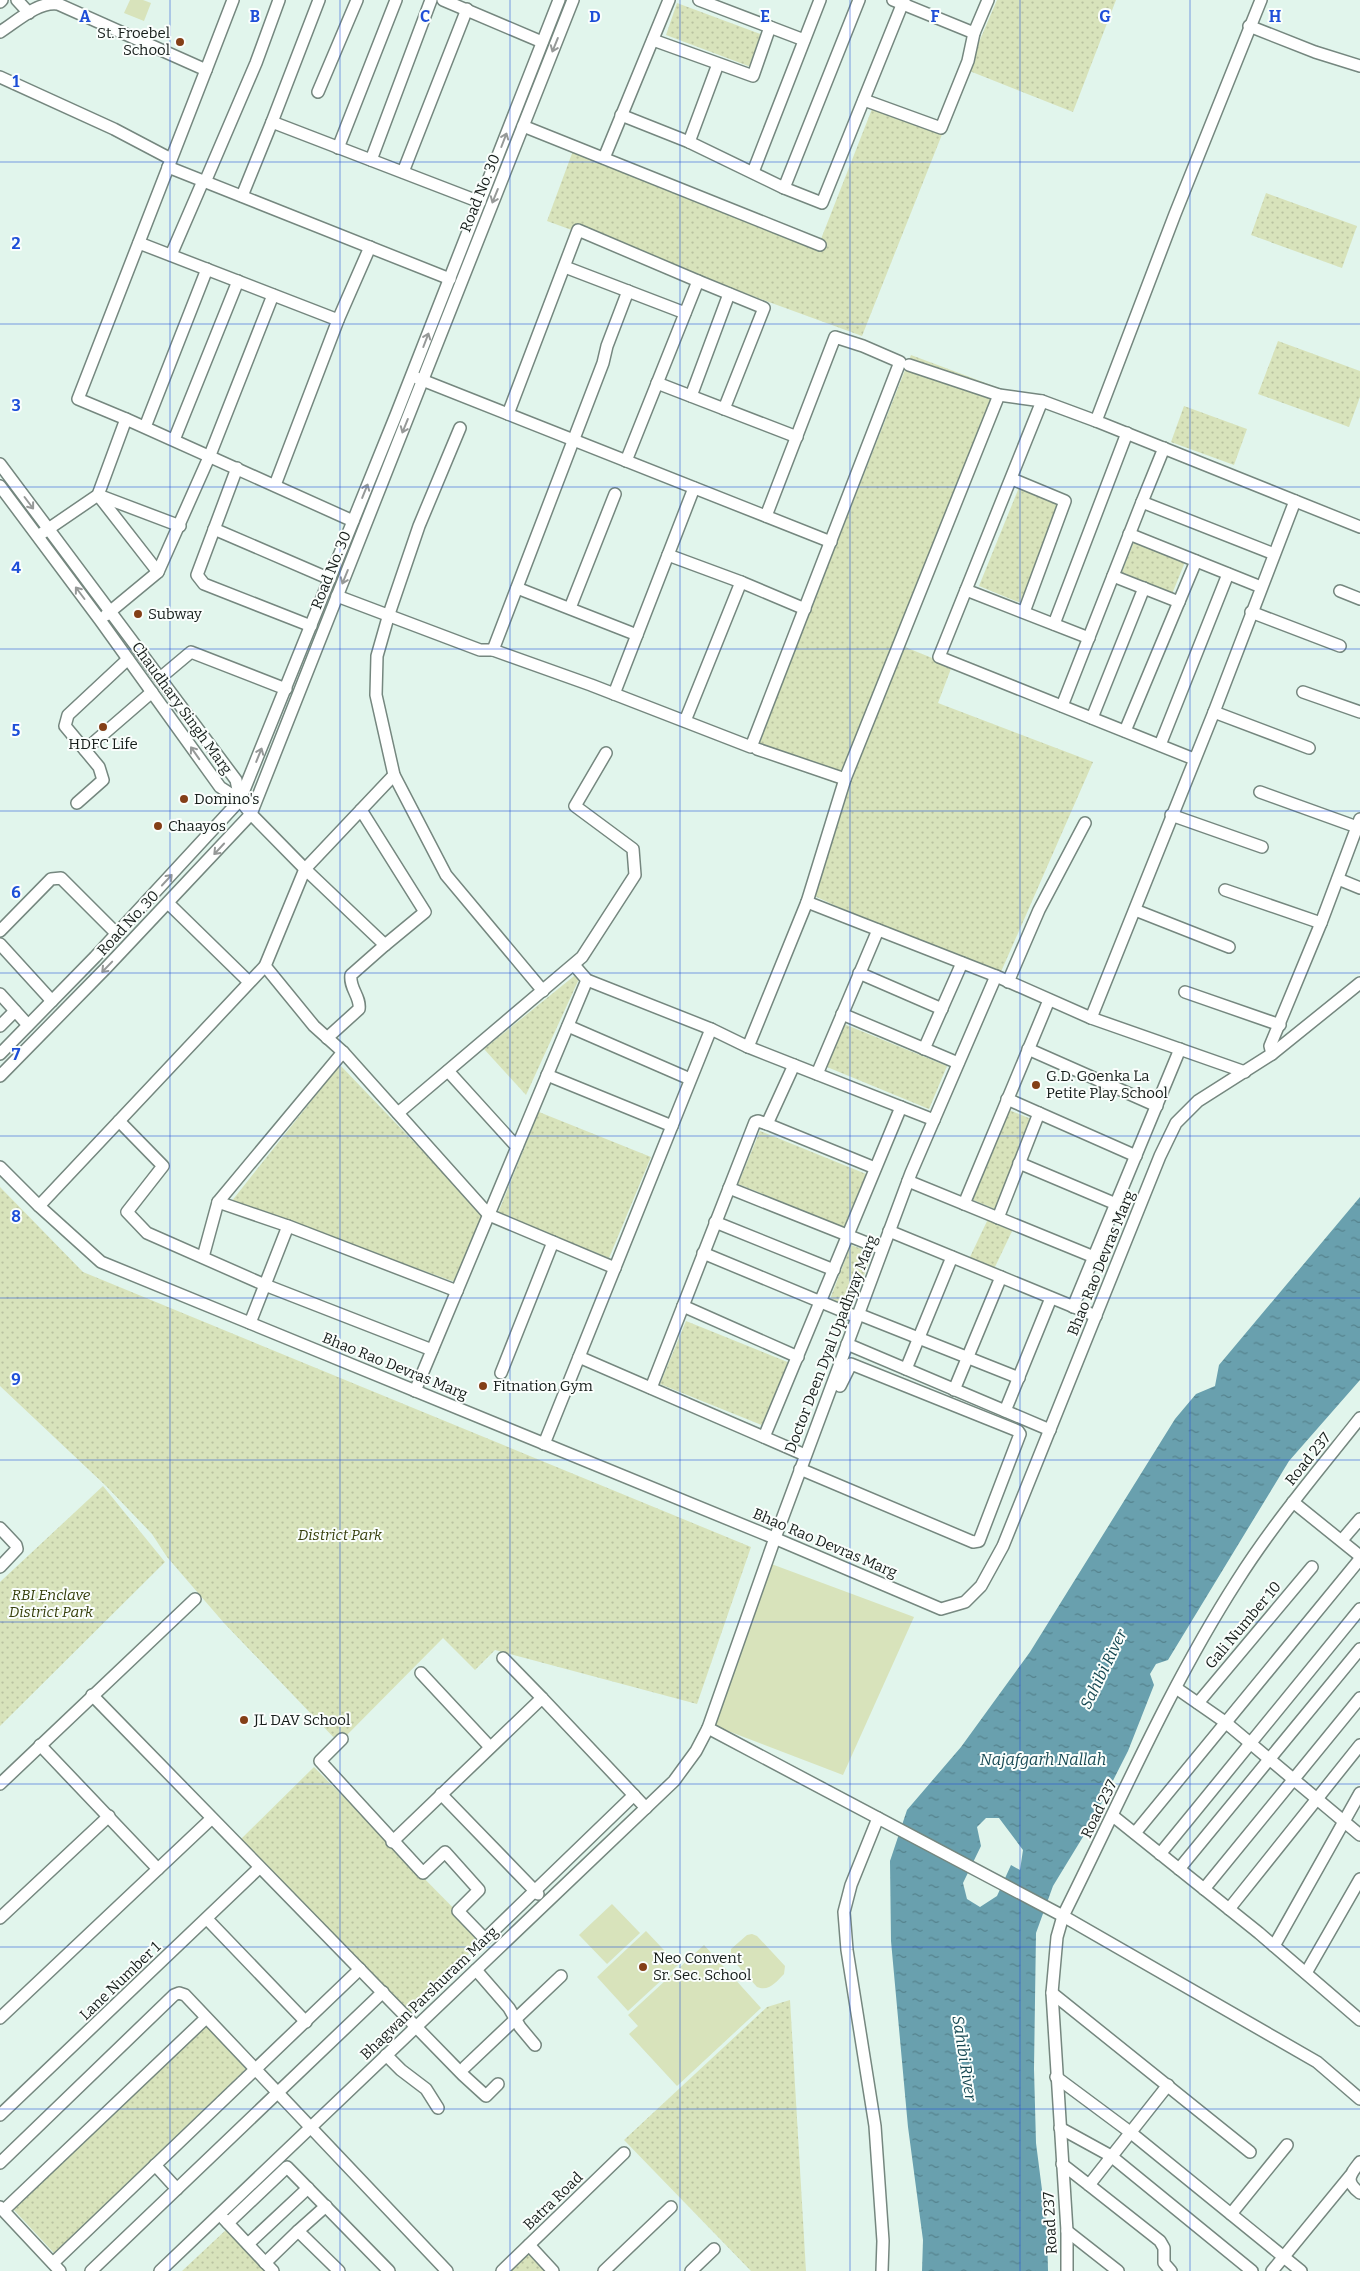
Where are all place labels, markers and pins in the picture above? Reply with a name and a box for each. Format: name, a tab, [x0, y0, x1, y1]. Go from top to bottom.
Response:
place label: St. Froebel School	[97, 24, 170, 59]
marker: St. Froebel School	[174, 36, 186, 48]
place label: Subway	[148, 605, 202, 623]
marker: Subway	[132, 608, 144, 620]
marker: HDFC Life	[97, 721, 109, 733]
place label: HDFC Life	[68, 735, 138, 753]
place label: Domino's	[194, 790, 260, 808]
marker: Domino's	[178, 793, 190, 805]
place label: Chaayos	[168, 817, 226, 835]
marker: Chaayos	[152, 820, 164, 832]
place label: G.D. Goenka La Petite Play School	[1046, 1067, 1168, 1102]
marker: G.D. Goenka La Petite Play School	[1030, 1079, 1042, 1091]
place label: Fitnation Gym	[493, 1377, 593, 1395]
marker: Fitnation Gym	[477, 1380, 489, 1392]
place label: JL DAV School	[253, 1711, 350, 1729]
marker: JL DAV School	[238, 1714, 250, 1726]
place label: Neo Convent Sr. Sec. School	[653, 1949, 751, 1984]
marker: Neo Convent Sr. Sec. School	[637, 1961, 649, 1973]

